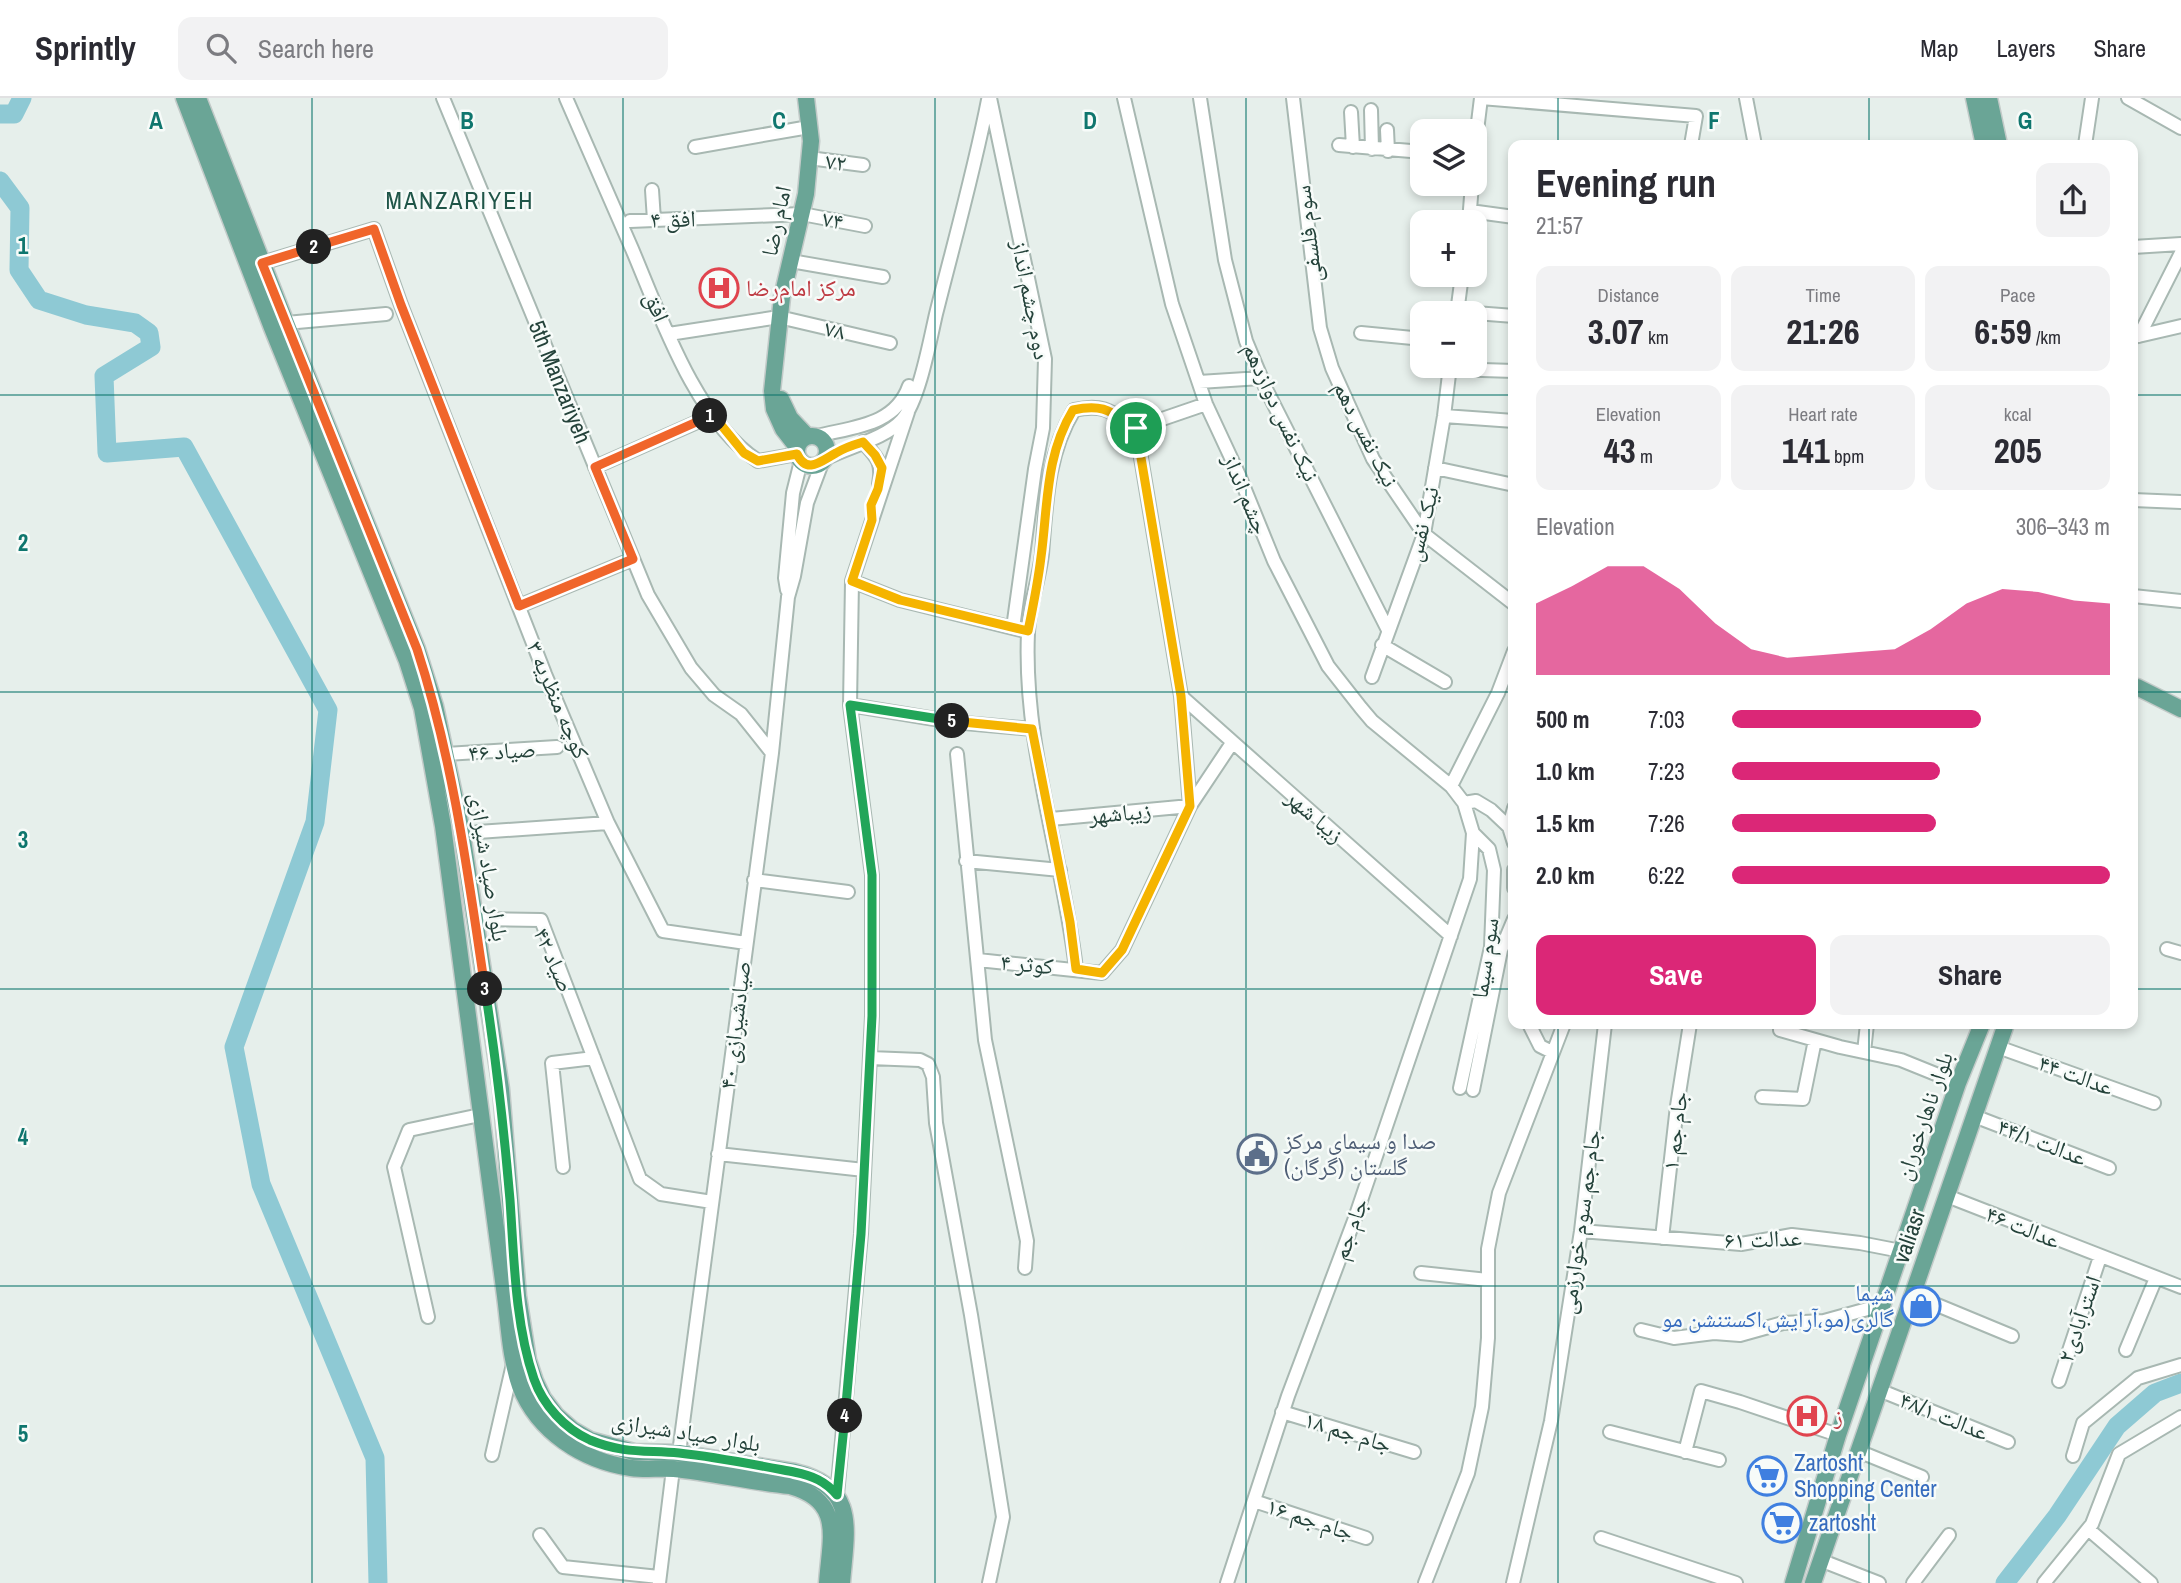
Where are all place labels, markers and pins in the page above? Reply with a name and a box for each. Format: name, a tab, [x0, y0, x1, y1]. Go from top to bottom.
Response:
pin: 2	[296, 230, 332, 264]
hospital icon: مرکز امام‌رضا	[698, 267, 740, 309]
place label: مرکز امام‌رضا	[746, 272, 856, 304]
pin: 1	[692, 398, 728, 434]
pin	[1106, 398, 1166, 458]
pin: 5	[934, 704, 970, 738]
pin: 3	[468, 972, 503, 1006]
place label: صدا و سیمای مرکز گلستان (گرگان)	[1283, 1125, 1437, 1182]
public building icon: صدا و سیمای مرکز گلستان (گرگان)	[1236, 1133, 1278, 1175]
place label: شیما گالری(مو،آرایش،اکستنشن مو	[1661, 1277, 1894, 1334]
shop icon: شیما گالری(مو،آرایش،اکستنشن مو	[1900, 1285, 1942, 1327]
hospital icon: ز	[1786, 1395, 1828, 1437]
pin: 4	[828, 1398, 862, 1434]
place label: ز	[1833, 1400, 1843, 1431]
place label: Zartosht Shopping Center	[1794, 1447, 1937, 1504]
supermarket icon: Zartosht Shopping Center	[1746, 1455, 1788, 1497]
supermarket icon: zartosht	[1761, 1502, 1803, 1544]
place label: zartosht	[1809, 1507, 1876, 1538]

